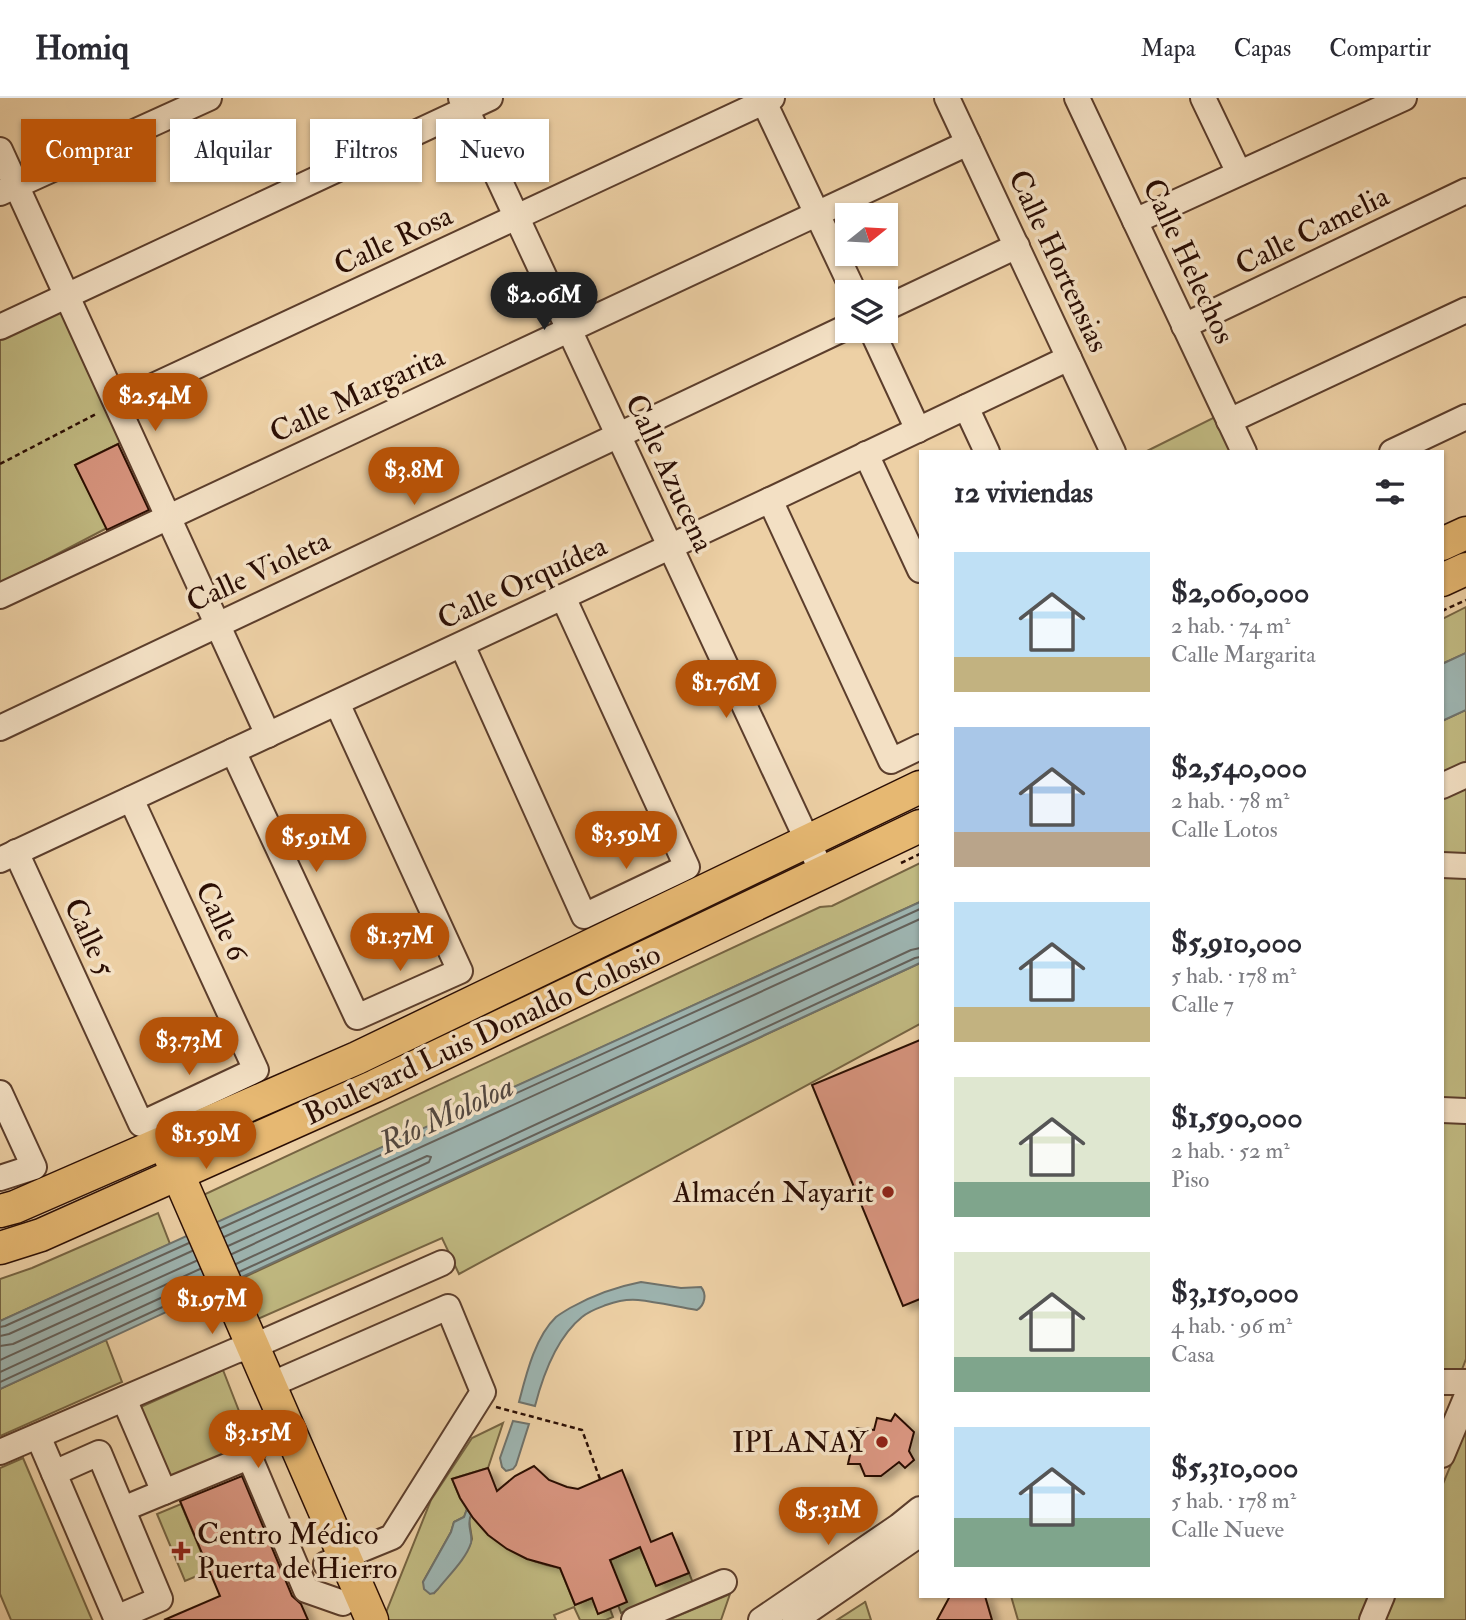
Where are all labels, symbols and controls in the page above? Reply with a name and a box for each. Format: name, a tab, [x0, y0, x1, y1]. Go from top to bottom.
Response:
text: Homiq	[35, 28, 129, 69]
text: Mapa	[1141, 33, 1196, 64]
text: Capas	[1234, 33, 1291, 64]
text: Compartir	[1329, 33, 1431, 64]
chip: Comprar	[21, 119, 156, 182]
chip: Alquilar	[170, 119, 296, 182]
chip: Filtros	[310, 119, 422, 182]
chip: Nuevo	[436, 119, 549, 182]
street label: Calle Hortensias	[1000, 164, 1117, 358]
street label: Calle Helechos	[1134, 173, 1243, 350]
street label: Calle Camelia	[1229, 177, 1396, 284]
street label: Calle Rosa	[328, 197, 459, 284]
north arrow	[835, 203, 898, 266]
map controls	[835, 203, 898, 343]
pin: $2.06M	[487, 272, 601, 332]
text: $2.06M	[507, 280, 581, 309]
button: layers	[835, 280, 898, 343]
street label: Calle Margarita	[264, 338, 451, 451]
pin: $2.54M	[98, 374, 212, 433]
text: $2.54M	[119, 381, 191, 410]
street label: Calle Azucena	[617, 388, 722, 559]
pin: $3.8M	[365, 448, 463, 507]
text: $3.8M	[384, 455, 444, 484]
icon: filters	[1371, 473, 1409, 511]
text: 12 viviendas	[954, 474, 1093, 511]
street label: Calle Violeta	[181, 522, 336, 621]
street label: Calle Orquídea	[432, 527, 613, 638]
text: $2,060,000	[1171, 574, 1309, 611]
icon: home	[1010, 580, 1094, 664]
text: 2 hab. · 74 m²	[1171, 611, 1290, 640]
text: Calle Margarita	[1171, 640, 1316, 669]
pin: $1.76M	[669, 660, 783, 720]
text: $1.76M	[691, 668, 761, 697]
text: $2,540,000	[1171, 749, 1307, 786]
icon: home	[1010, 755, 1094, 839]
text: 2 hab. · 78 m²	[1171, 786, 1289, 815]
pin: $3.59M	[569, 812, 683, 871]
pin: $5.91M	[259, 814, 373, 874]
text: Calle Lotos	[1171, 815, 1278, 844]
text: $3.59M	[591, 819, 661, 848]
text: $5.91M	[281, 822, 351, 851]
street label: Calle 6	[187, 876, 257, 969]
street label: Calle 5	[56, 892, 124, 983]
pin: $1.37M	[343, 914, 457, 973]
text: $1.37M	[366, 921, 434, 950]
text: $5,910,000	[1171, 924, 1302, 961]
icon: home	[1010, 930, 1094, 1014]
street label: Boulevard Luis Donaldo Colosio	[298, 935, 666, 1133]
text: 5 hab. · 178 m²	[1171, 961, 1296, 990]
text: Calle 7	[1171, 990, 1234, 1019]
pin: $3.73M	[132, 1018, 246, 1077]
text: $3.73M	[155, 1025, 223, 1054]
water label: Río Mololoa	[372, 1066, 520, 1164]
text: $1,590,000	[1171, 1099, 1303, 1136]
icon: home	[1010, 1105, 1094, 1189]
pin: $1.59M	[149, 1112, 263, 1171]
text: $1.59M	[171, 1119, 241, 1148]
text: 2 hab. · 52 m²	[1171, 1136, 1290, 1165]
text: Piso	[1171, 1165, 1209, 1194]
place label: Almacén Nayarit	[672, 1174, 874, 1211]
marker: Almacén Nayarit	[880, 1184, 896, 1200]
text: $3,150,000	[1171, 1274, 1299, 1311]
pin: $1.97M	[155, 1276, 269, 1336]
icon: home	[1010, 1280, 1094, 1364]
text: $1.97M	[177, 1284, 247, 1313]
text: 4 hab. · 96 m²	[1171, 1311, 1292, 1340]
text: Casa	[1171, 1340, 1215, 1369]
pin: $3.15M	[201, 1410, 315, 1470]
text: $3.15M	[225, 1418, 291, 1447]
place label: IPLANAY	[732, 1424, 869, 1461]
marker: IPLANAY	[874, 1434, 890, 1450]
text: $5,310,000	[1171, 1449, 1299, 1486]
icon: home	[1010, 1455, 1094, 1539]
text: 5 hab. · 178 m²	[1171, 1486, 1296, 1515]
pin: $5.31M	[771, 1488, 885, 1547]
text: $5.31M	[795, 1495, 861, 1524]
text: Calle Nueve	[1171, 1515, 1284, 1544]
place label: Centro Médico Puerta de Hierro	[197, 1516, 397, 1587]
marker: Centro Médico Puerta de Hierro	[171, 1541, 191, 1561]

